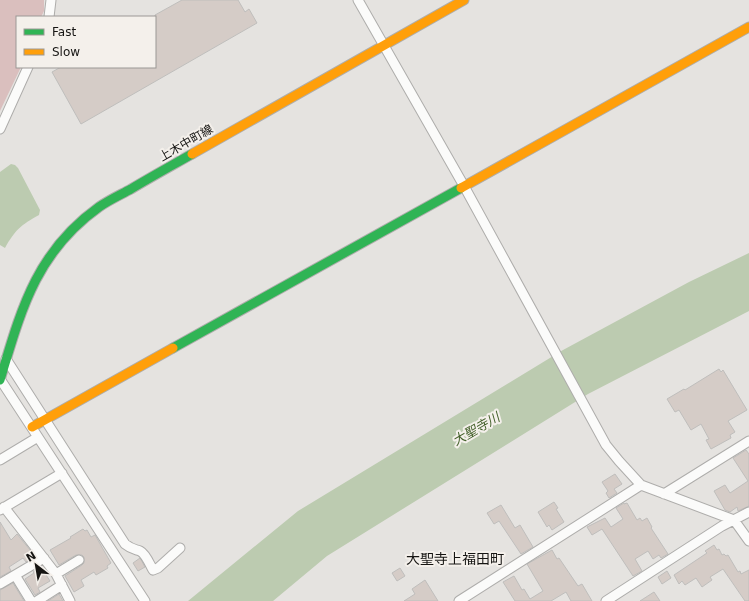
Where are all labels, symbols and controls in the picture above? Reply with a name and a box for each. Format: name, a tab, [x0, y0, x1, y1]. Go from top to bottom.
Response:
legend	[16, 16, 156, 68]
text: Fast	[52, 25, 76, 39]
text: Slow	[52, 45, 80, 59]
street label: 上木中町線	[157, 122, 215, 164]
water label: 大聖寺川	[450, 409, 504, 448]
north arrow	[16, 545, 56, 585]
text: N	[24, 549, 38, 565]
district label: 大聖寺上福田町	[406, 551, 504, 567]

